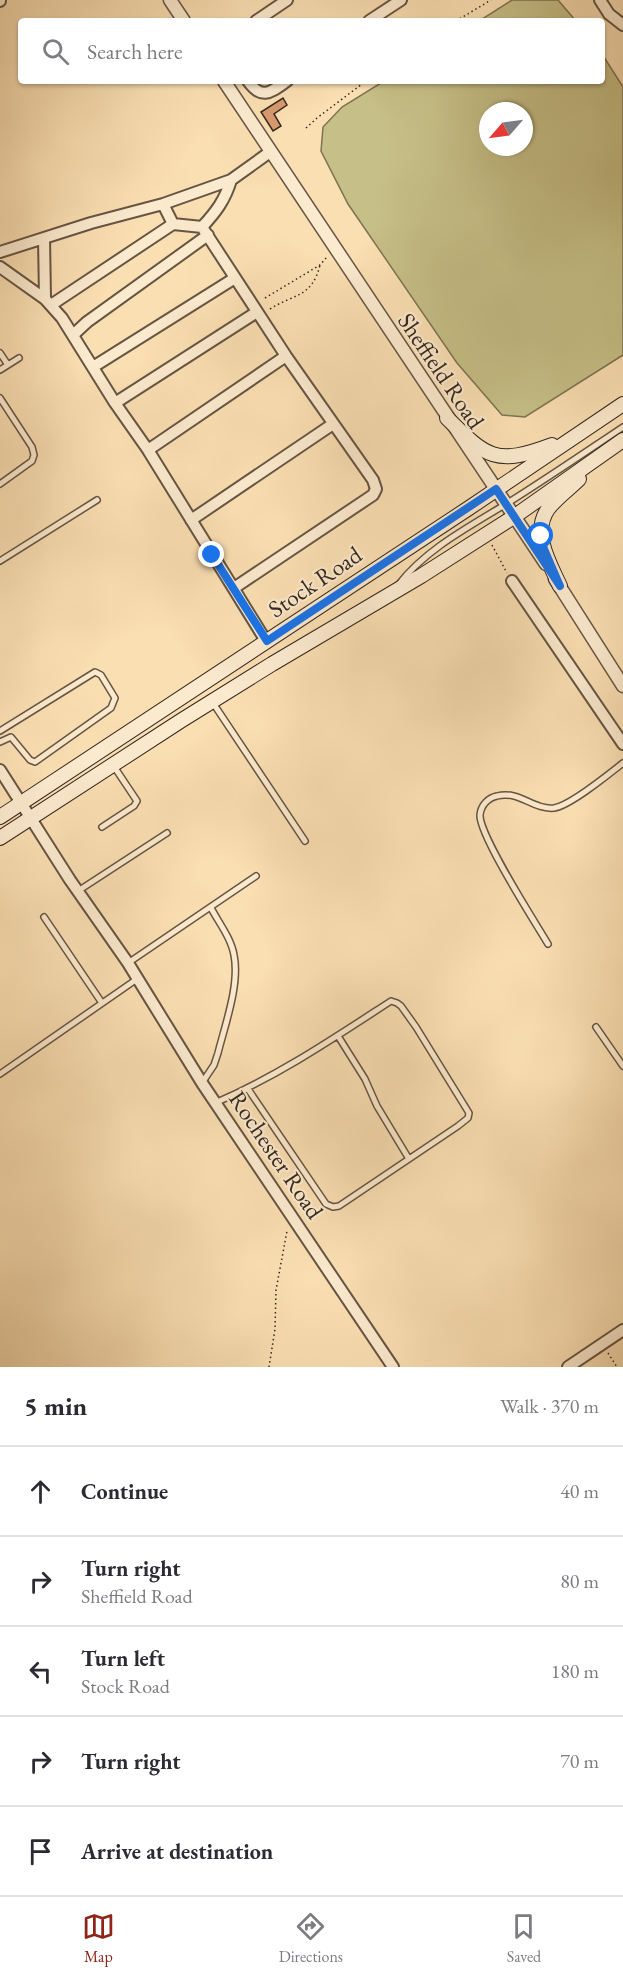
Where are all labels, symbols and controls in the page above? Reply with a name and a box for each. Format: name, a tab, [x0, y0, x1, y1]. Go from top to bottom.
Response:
search box	[18, 18, 605, 84]
icon: search	[39, 35, 72, 68]
text: Search here	[87, 37, 182, 66]
north arrow	[479, 102, 533, 156]
street label: Sheffield Road	[391, 307, 492, 436]
route start	[527, 522, 553, 548]
street label: Stock Road	[262, 538, 368, 624]
route end	[198, 541, 224, 567]
street label: Rochester Road	[222, 1085, 331, 1226]
text: 5 min	[24, 1389, 87, 1423]
text: Walk · 370 m	[500, 1393, 599, 1419]
icon: ahead	[24, 1475, 57, 1508]
text: Continue	[81, 1477, 168, 1506]
text: 40 m	[560, 1478, 599, 1504]
text: Turn right	[81, 1554, 180, 1583]
icon: right	[24, 1565, 57, 1598]
text: 80 m	[560, 1568, 599, 1594]
text: Sheffield Road	[81, 1583, 193, 1609]
text: Turn left	[81, 1644, 165, 1673]
icon: left	[24, 1655, 57, 1688]
text: 180 m	[551, 1658, 599, 1684]
text: Stock Road	[81, 1673, 170, 1699]
icon: right	[24, 1745, 57, 1778]
text: Turn right	[81, 1747, 180, 1776]
text: 70 m	[560, 1748, 599, 1774]
icon: arrive	[24, 1835, 57, 1868]
text: Arrive at destination	[81, 1837, 273, 1866]
tab: Map	[82, 1910, 115, 1967]
tab: Directions	[279, 1910, 343, 1967]
tab: Saved	[507, 1910, 541, 1967]

